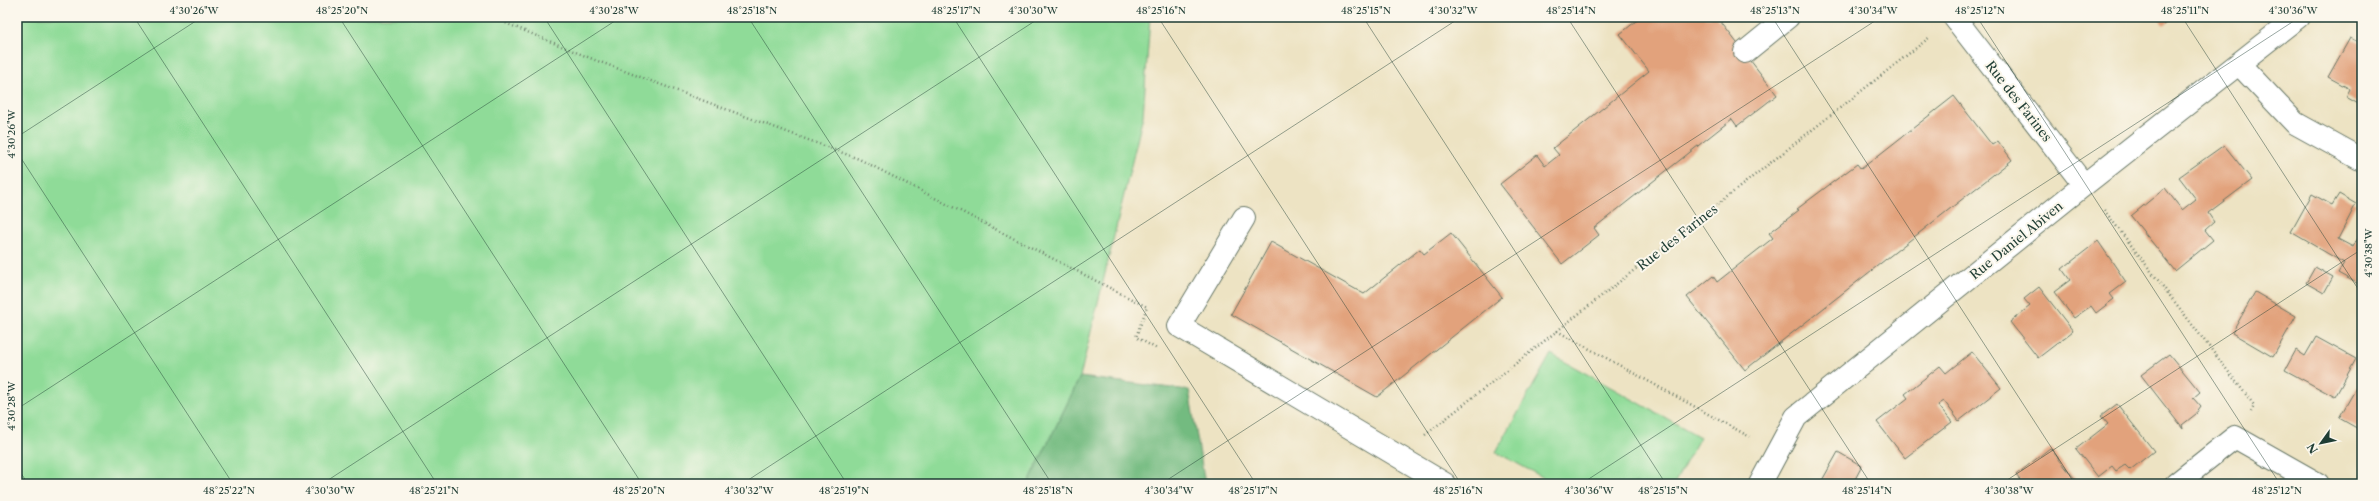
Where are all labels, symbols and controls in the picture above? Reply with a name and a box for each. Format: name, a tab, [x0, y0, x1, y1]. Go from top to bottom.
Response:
text: 4°30'26"W	[169, 4, 220, 17]
text: 48°25'20"N	[316, 4, 368, 17]
text: 4°30'28"W	[589, 4, 640, 17]
text: 48°25'18"N	[727, 4, 777, 17]
text: 48°25'17"N	[931, 4, 981, 17]
text: 4°30'30"W	[1008, 4, 1059, 17]
text: 48°25'16"N	[1136, 4, 1186, 17]
text: 48°25'15"N	[1341, 4, 1391, 17]
text: 4°30'32"W	[1429, 4, 1479, 17]
text: 48°25'14"N	[1546, 4, 1596, 17]
text: 48°25'13"N	[1750, 4, 1800, 17]
text: 4°30'34"W	[1849, 4, 1898, 17]
text: 48°25'12"N	[1955, 4, 2005, 17]
text: 48°25'11"N	[2161, 4, 2209, 17]
text: 4°30'36"W	[2269, 4, 2318, 17]
street label: Rue des Farines	[1983, 57, 2056, 145]
text: 4°30'26"W	[5, 108, 18, 159]
street label: Rue Daniel Abiven	[1966, 198, 2066, 282]
street label: Rue des Farines	[1633, 200, 1721, 273]
text: 4°30'38"W	[2362, 227, 2375, 278]
text: 4°30'28"W	[5, 380, 18, 431]
north arrow	[2301, 423, 2341, 463]
text: N	[2304, 440, 2321, 456]
text: 48°25'22"N	[203, 484, 255, 497]
text: 4°30'30"W	[305, 484, 356, 497]
text: 48°25'21"N	[409, 484, 459, 497]
text: 48°25'20"N	[613, 484, 665, 497]
text: 4°30'32"W	[725, 484, 775, 497]
text: 48°25'19"N	[819, 484, 869, 497]
text: 48°25'18"N	[1023, 484, 1073, 497]
text: 4°30'34"W	[1145, 484, 1194, 497]
text: 48°25'17"N	[1228, 484, 1278, 497]
text: 48°25'16"N	[1433, 484, 1483, 497]
text: 4°30'36"W	[1565, 484, 1614, 497]
text: 48°25'15"N	[1638, 484, 1688, 497]
text: 48°25'14"N	[1842, 484, 1892, 497]
text: 4°30'38"W	[1984, 484, 2035, 497]
text: 48°25'12"N	[2252, 484, 2302, 497]

